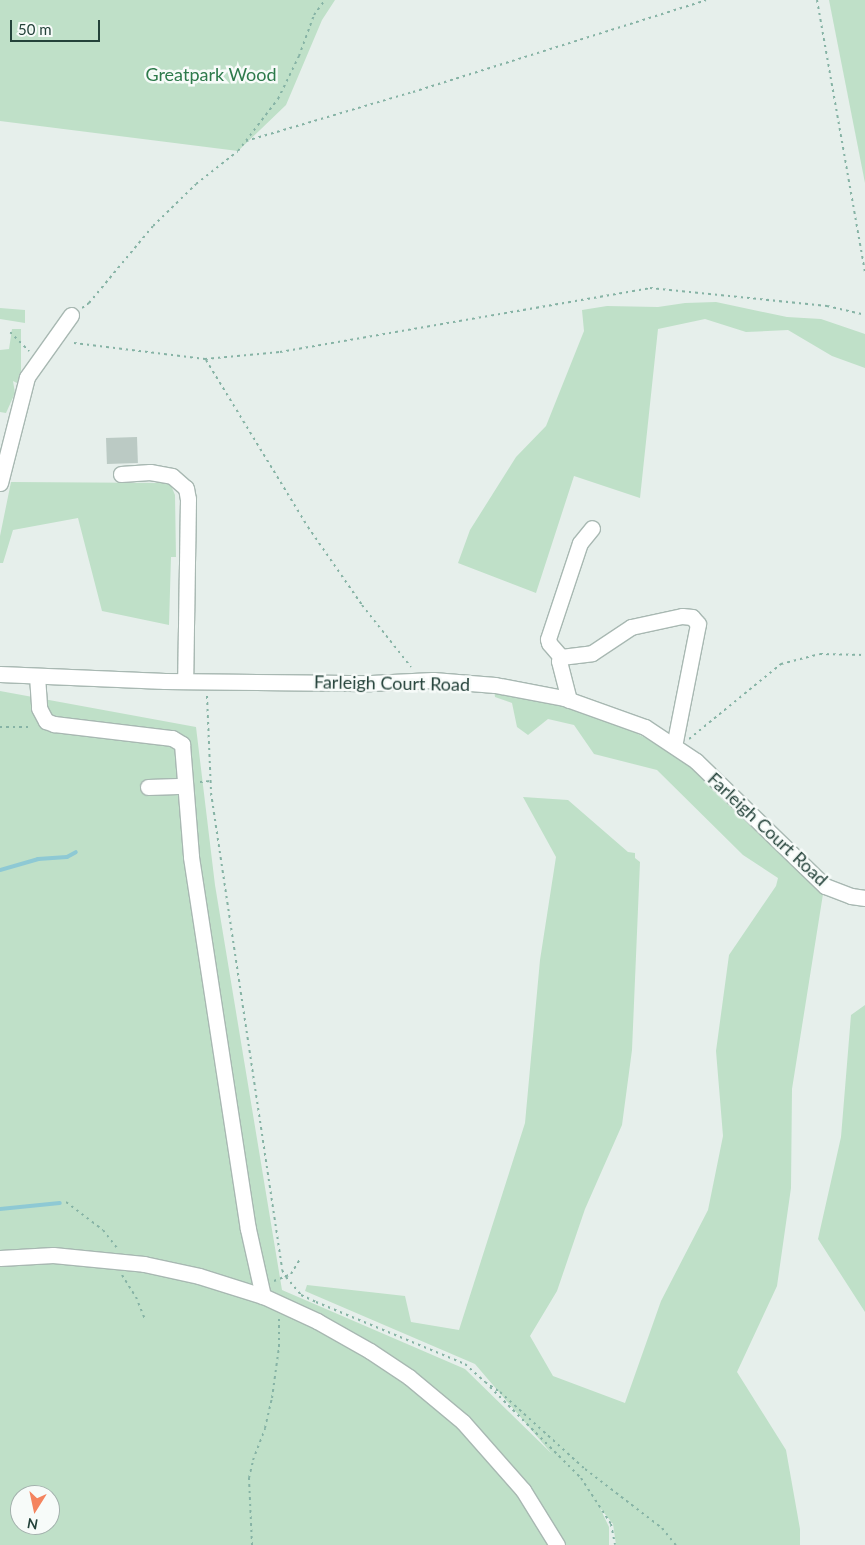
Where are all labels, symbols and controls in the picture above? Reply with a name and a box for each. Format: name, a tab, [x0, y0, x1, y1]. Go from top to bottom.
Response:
scale bar	[12, 10, 102, 42]
text: 50 m	[18, 20, 52, 38]
park label: Greatpark Wood	[145, 63, 277, 85]
street label: Farleigh Court Road	[314, 671, 470, 695]
street label: Farleigh Court Road	[704, 768, 832, 890]
north arrow	[10, 1485, 60, 1535]
text: N	[26, 1515, 39, 1534]

